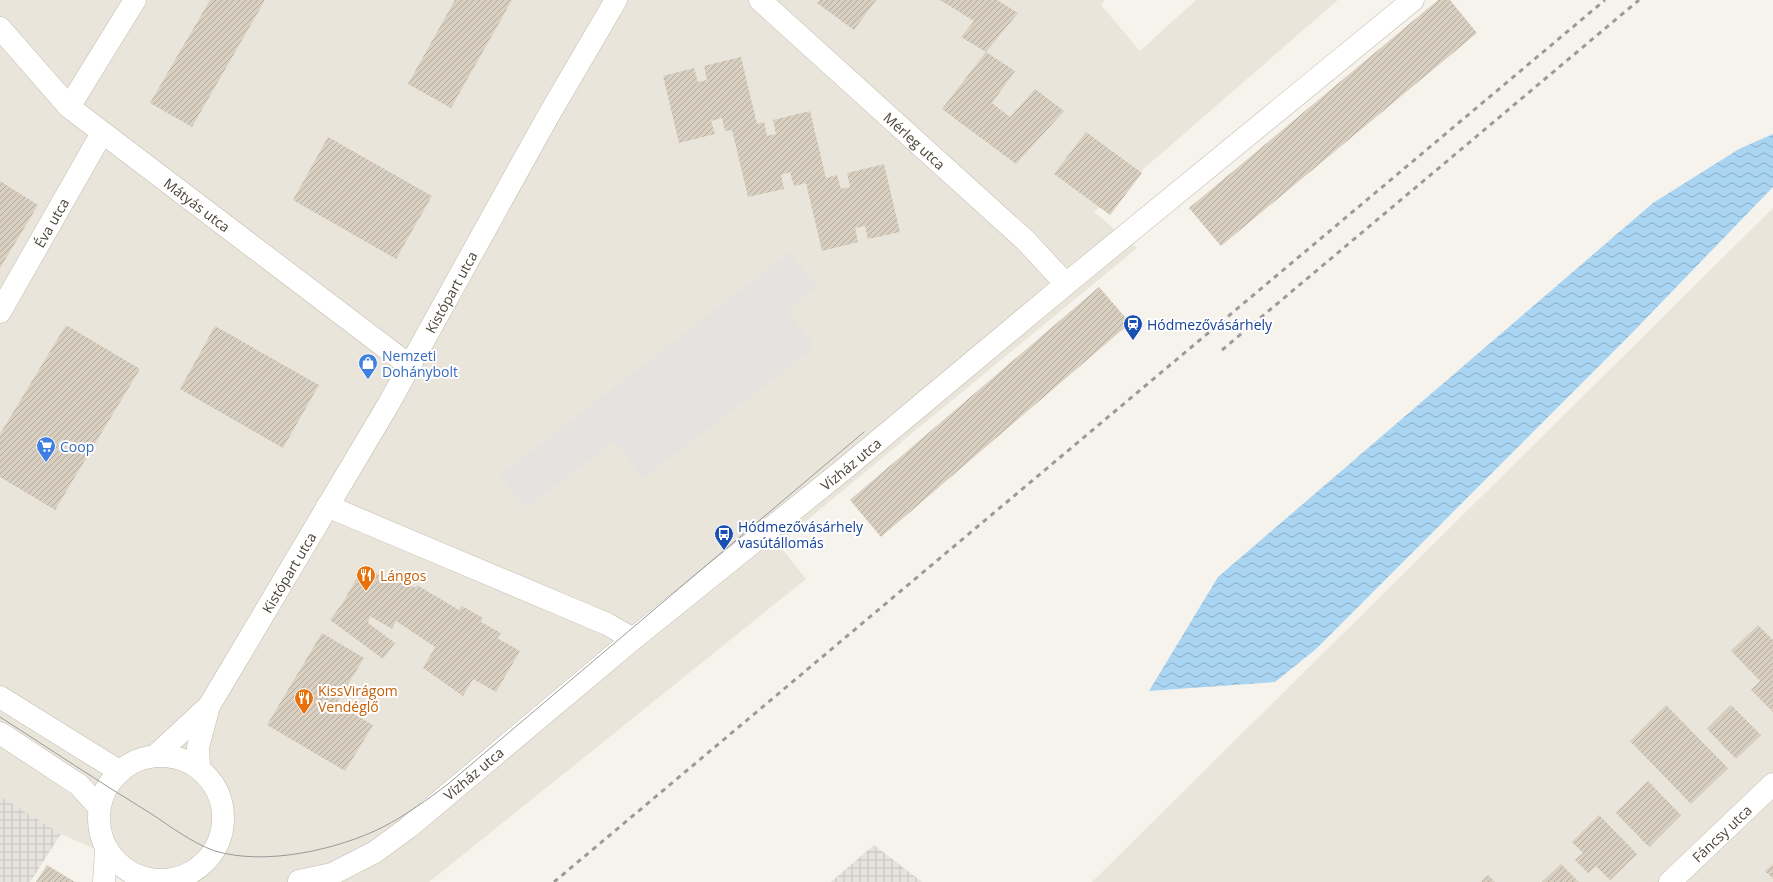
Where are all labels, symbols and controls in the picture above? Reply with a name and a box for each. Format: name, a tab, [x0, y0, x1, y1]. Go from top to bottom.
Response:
street label: Mérleg utca	[880, 107, 950, 173]
street label: Mátyás utca	[160, 173, 234, 236]
street label: Éva utca	[29, 194, 73, 251]
street label: Kistópart utca	[420, 247, 481, 336]
station icon: Hódmezővásárhely	[1122, 313, 1144, 341]
place label: Hódmezővásárhely	[1147, 315, 1273, 334]
place label: Nemzeti Dohánybolt	[382, 346, 458, 381]
shop icon: Nemzeti Dohánybolt	[357, 352, 379, 380]
street label: Vízház utca	[816, 433, 885, 494]
supermarket icon: Coop	[35, 435, 57, 463]
place label: Coop	[60, 437, 94, 456]
place label: Hódmezővásárhely vasútállomás	[738, 517, 864, 552]
bus stop icon: Hódmezővásárhely vasútállomás	[713, 523, 735, 551]
street label: Kistópart utca	[257, 528, 320, 616]
restaurant icon: Lángos	[355, 564, 377, 592]
place label: Lángos	[380, 566, 427, 585]
place label: KissVirágom Vendéglő	[318, 681, 398, 716]
restaurant icon: KissVirágom Vendéglő	[293, 687, 315, 715]
street label: Vízház utca	[439, 742, 507, 804]
street label: Fáncsy utca	[1687, 800, 1755, 866]

